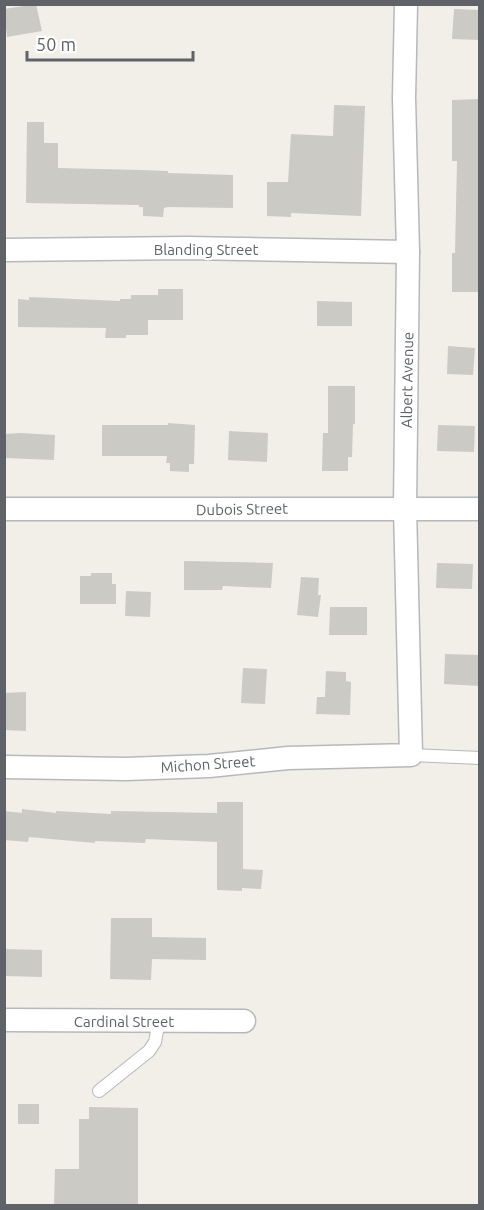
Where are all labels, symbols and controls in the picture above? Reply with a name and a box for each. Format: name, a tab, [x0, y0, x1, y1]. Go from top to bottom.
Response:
scale bar	[27, 24, 194, 62]
text: 50 m	[36, 34, 76, 54]
street label: Blanding Street	[154, 241, 258, 258]
street label: Albert Avenue	[398, 332, 416, 428]
street label: Dubois Street	[196, 500, 288, 518]
street label: Michon Street	[160, 752, 256, 776]
street label: Cardinal Street	[74, 1013, 174, 1030]

